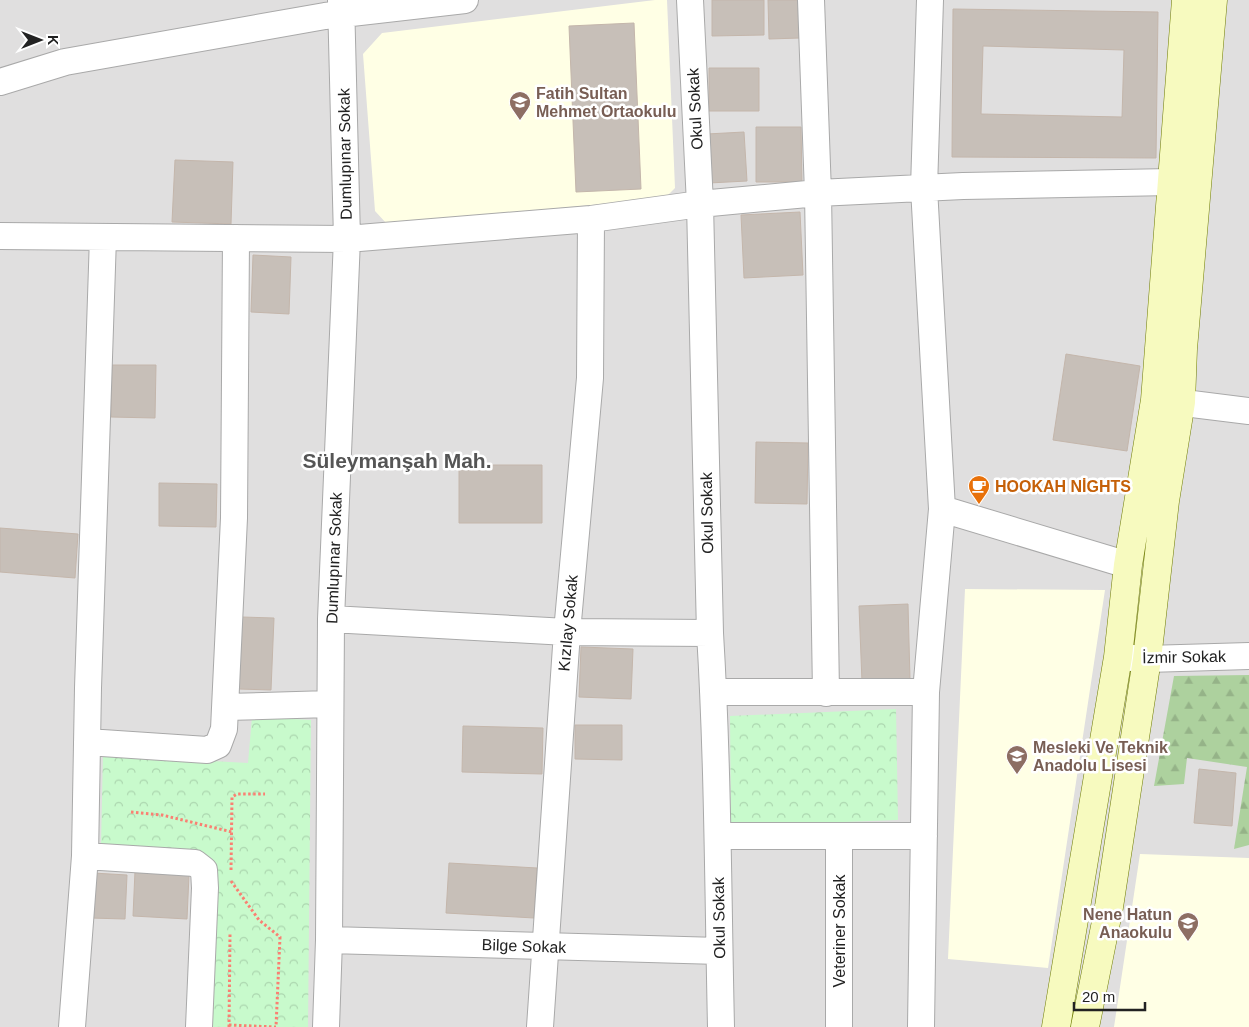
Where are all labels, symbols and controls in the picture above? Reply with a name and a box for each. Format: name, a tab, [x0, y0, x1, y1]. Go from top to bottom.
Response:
north arrow	[15, 15, 65, 65]
text: K	[45, 35, 61, 45]
street label: Okul Sokak	[684, 67, 706, 150]
place label: Fatih Sultan Mehmet Ortaokulu	[536, 85, 676, 120]
street label: Dumlupınar Sokak	[335, 87, 355, 220]
school or university icon: Fatih Sultan Mehmet Ortaokulu	[508, 90, 532, 121]
district label: Süleymanşah Mah.	[302, 449, 492, 472]
street label: Okul Sokak	[698, 471, 716, 554]
cafe icon: HOOKAH NİGHTS	[967, 474, 991, 505]
place label: HOOKAH NİGHTS	[995, 478, 1131, 495]
street label: Dumlupınar Sokak	[323, 491, 345, 624]
street label: Kızılay Sokak	[555, 573, 581, 672]
street label: İzmir Sokak	[1142, 647, 1227, 666]
place label: Mesleki Ve Teknik Anadolu Lisesi	[1033, 739, 1168, 774]
school or university icon: Mesleki Ve Teknik Anadolu Lisesi	[1005, 744, 1029, 775]
street label: Veteriner Sokak	[831, 874, 848, 987]
street label: Okul Sokak	[710, 876, 728, 959]
place label: Nene Hatun Anaokulu	[1083, 906, 1172, 941]
school or university icon: Nene Hatun Anaokulu	[1176, 911, 1200, 942]
street label: Bilge Sokak	[481, 936, 568, 956]
scale bar	[1074, 980, 1145, 1012]
text: 20 m	[1082, 988, 1115, 1005]

